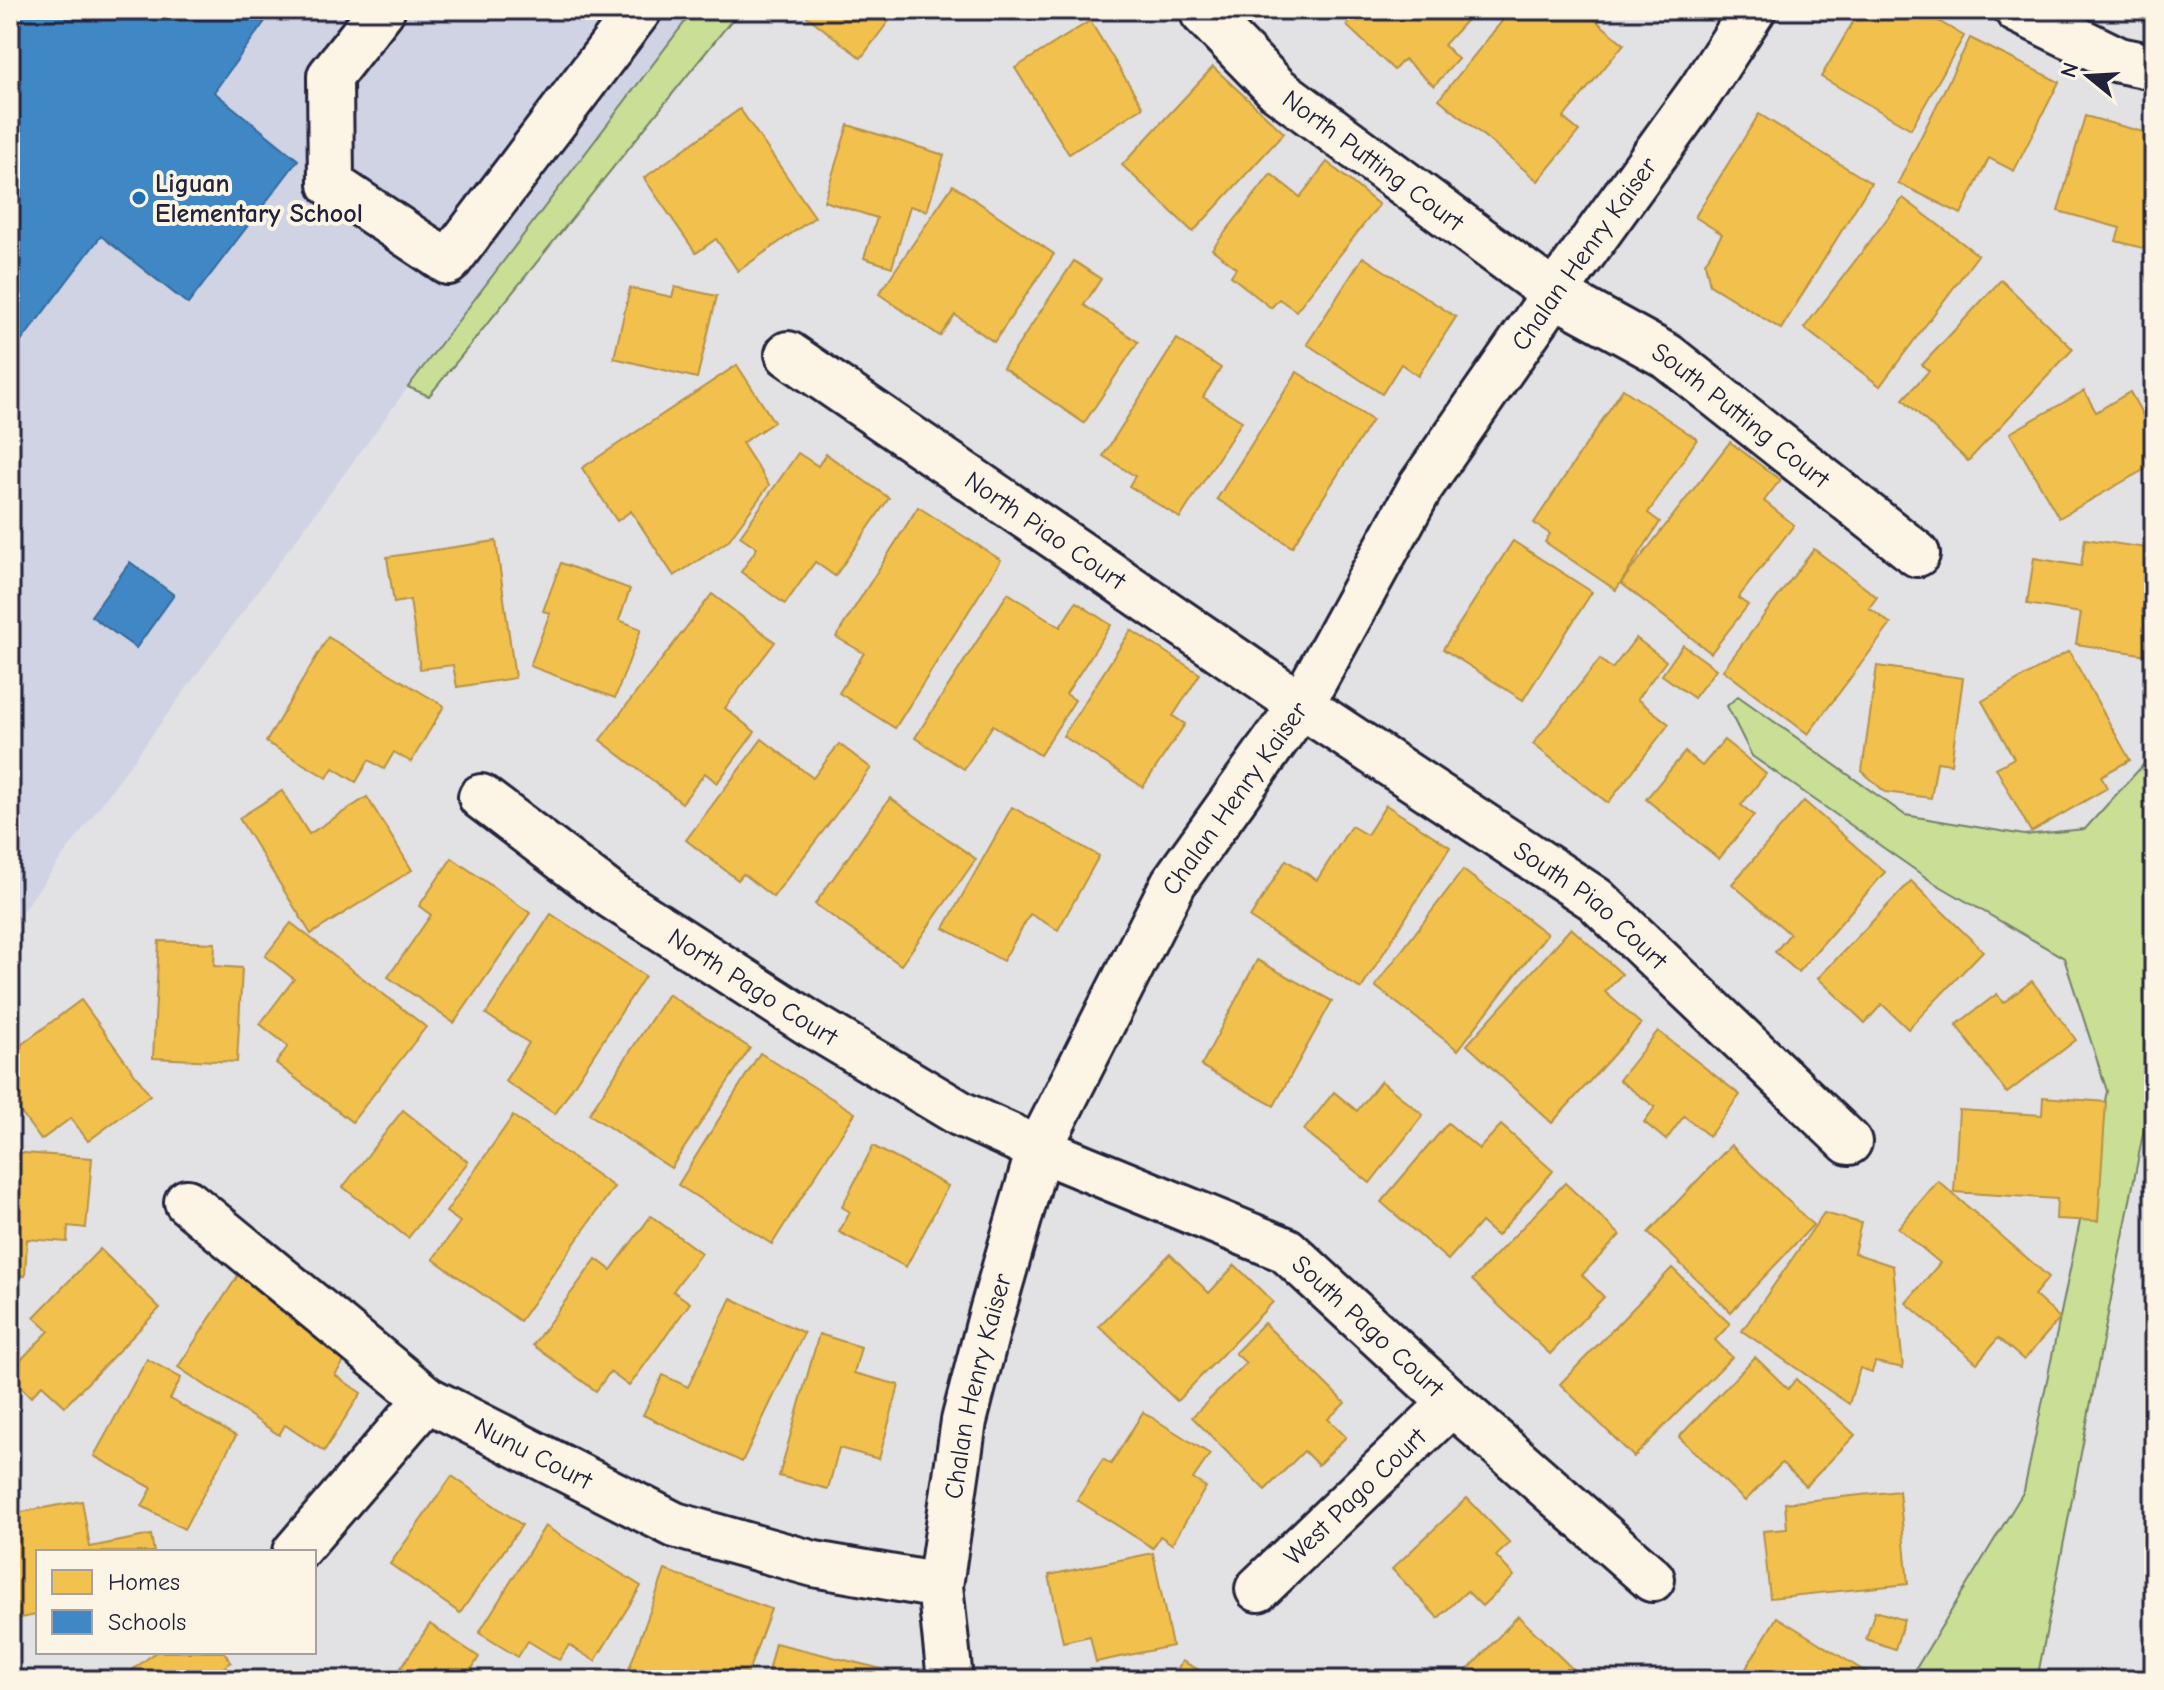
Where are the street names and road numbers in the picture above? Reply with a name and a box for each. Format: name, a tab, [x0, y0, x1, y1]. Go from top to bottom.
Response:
street label: North Putting Court	[1276, 84, 1470, 239]
street label: Chalan Henry Kaiser	[1505, 151, 1664, 357]
street label: South Putting Court	[1647, 337, 1836, 496]
street label: North Piao Court	[959, 465, 1132, 597]
street label: Chalan Henry Kaiser	[1156, 696, 1315, 900]
street label: South Piao Court	[1508, 835, 1674, 977]
street label: North Pago Court	[662, 922, 844, 1053]
street label: South Pago Court	[1286, 1249, 1451, 1405]
street label: Chalan Henry Kaiser	[939, 1270, 1018, 1501]
street label: Nunu Court	[469, 1412, 598, 1497]
street label: West Pago Court	[1278, 1421, 1434, 1572]

